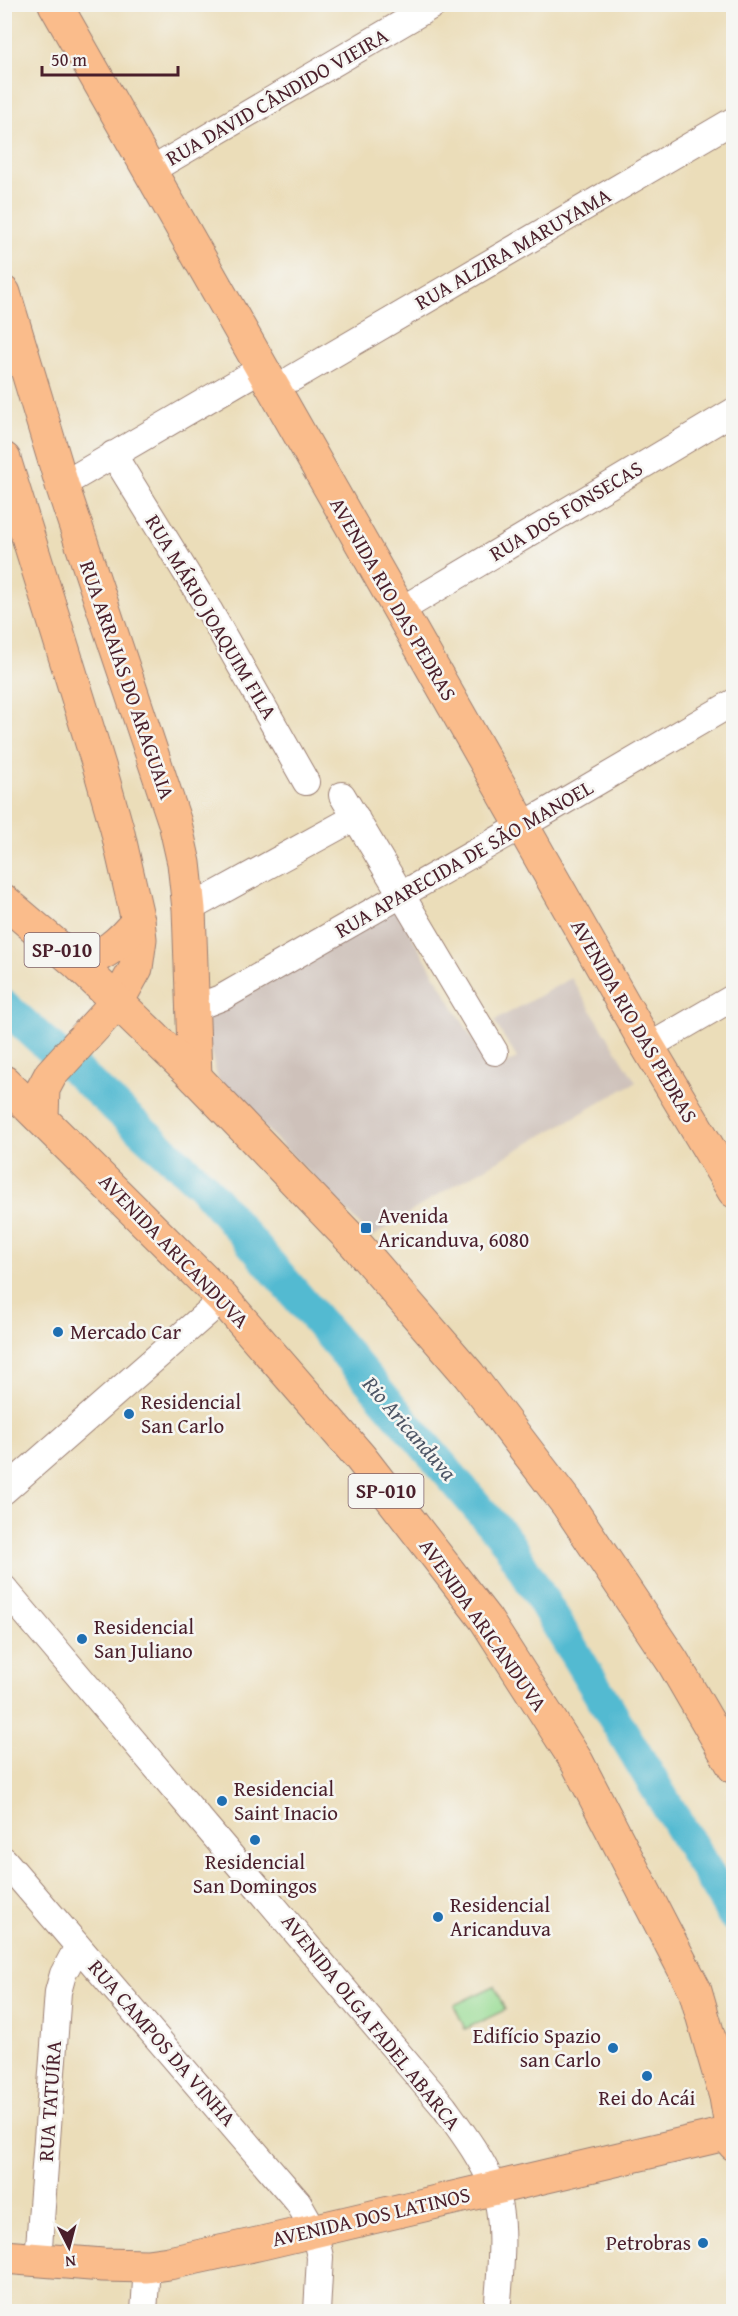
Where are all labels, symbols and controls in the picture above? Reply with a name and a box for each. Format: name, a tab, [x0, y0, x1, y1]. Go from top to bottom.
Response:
street label: RUA DAVID CÂNDIDO VIEIRA	[160, 20, 394, 173]
scale bar	[42, 39, 178, 77]
text: 50 m	[51, 46, 87, 73]
street label: RUA ALZIRA MARUYAMA	[409, 180, 617, 317]
street label: RUA DOS FONSECAS	[483, 452, 648, 569]
street label: AVENIDA RIO DAS PEDRAS	[322, 491, 465, 706]
street label: RUA MÁRIO JOAQUIM FILA	[138, 509, 285, 725]
street label: RUA ARRAIAS DO ARAGUAIA	[72, 556, 183, 804]
street label: RUA APARECIDA DE SÃO MANOEL	[329, 772, 599, 945]
street label: AVENIDA RIO DAS PEDRAS	[563, 913, 706, 1128]
road number: SP-010	[25, 933, 100, 967]
street label: AVENIDA ARICANDUVA	[92, 1166, 257, 1335]
place label: Avenida Aricanduva, 6080	[378, 1200, 529, 1255]
marker: Avenida Aricanduva, 6080	[359, 1221, 373, 1235]
place label: Mercado Car	[70, 1316, 182, 1347]
marker: Mercado Car	[51, 1325, 65, 1339]
water label: Rio Aricanduva	[355, 1368, 465, 1487]
place label: Residencial San Carlo	[141, 1386, 241, 1441]
marker: Residencial San Carlo	[122, 1407, 136, 1421]
road number: SP-010	[348, 1474, 424, 1508]
street label: AVENIDA ARICANDUVA	[412, 1532, 555, 1718]
place label: Residencial San Juliano	[94, 1611, 194, 1666]
marker: Residencial San Juliano	[75, 1632, 89, 1646]
place label: Residencial Saint Inacio	[234, 1773, 338, 1828]
marker: Residencial Saint Inacio	[215, 1794, 229, 1808]
marker: Residencial San Domingos	[248, 1833, 262, 1847]
place label: Residencial San Domingos	[193, 1846, 317, 1901]
place label: Residencial Aricanduva	[450, 1889, 551, 1944]
street label: AVENIDA OLGA FADEL ABARCA	[274, 1907, 469, 2137]
marker: Residencial Aricanduva	[431, 1910, 445, 1924]
street label: RUA CAMPOS DA VINHA	[81, 1952, 244, 2133]
place label: Edifício Spazio san Carlo	[473, 2020, 601, 2075]
street label: RUA TATUÍRA	[30, 2039, 69, 2163]
marker: Edifício Spazio san Carlo	[606, 2041, 620, 2055]
marker: Rei do Acái	[640, 2069, 654, 2083]
place label: Rei do Acái	[599, 2082, 696, 2113]
street label: AVENIDA DOS LATINOS	[269, 2179, 473, 2254]
north arrow	[39, 2217, 99, 2277]
place label: Petrobras	[606, 2227, 691, 2258]
marker: Petrobras	[696, 2236, 710, 2250]
text: N	[64, 2249, 77, 2274]

